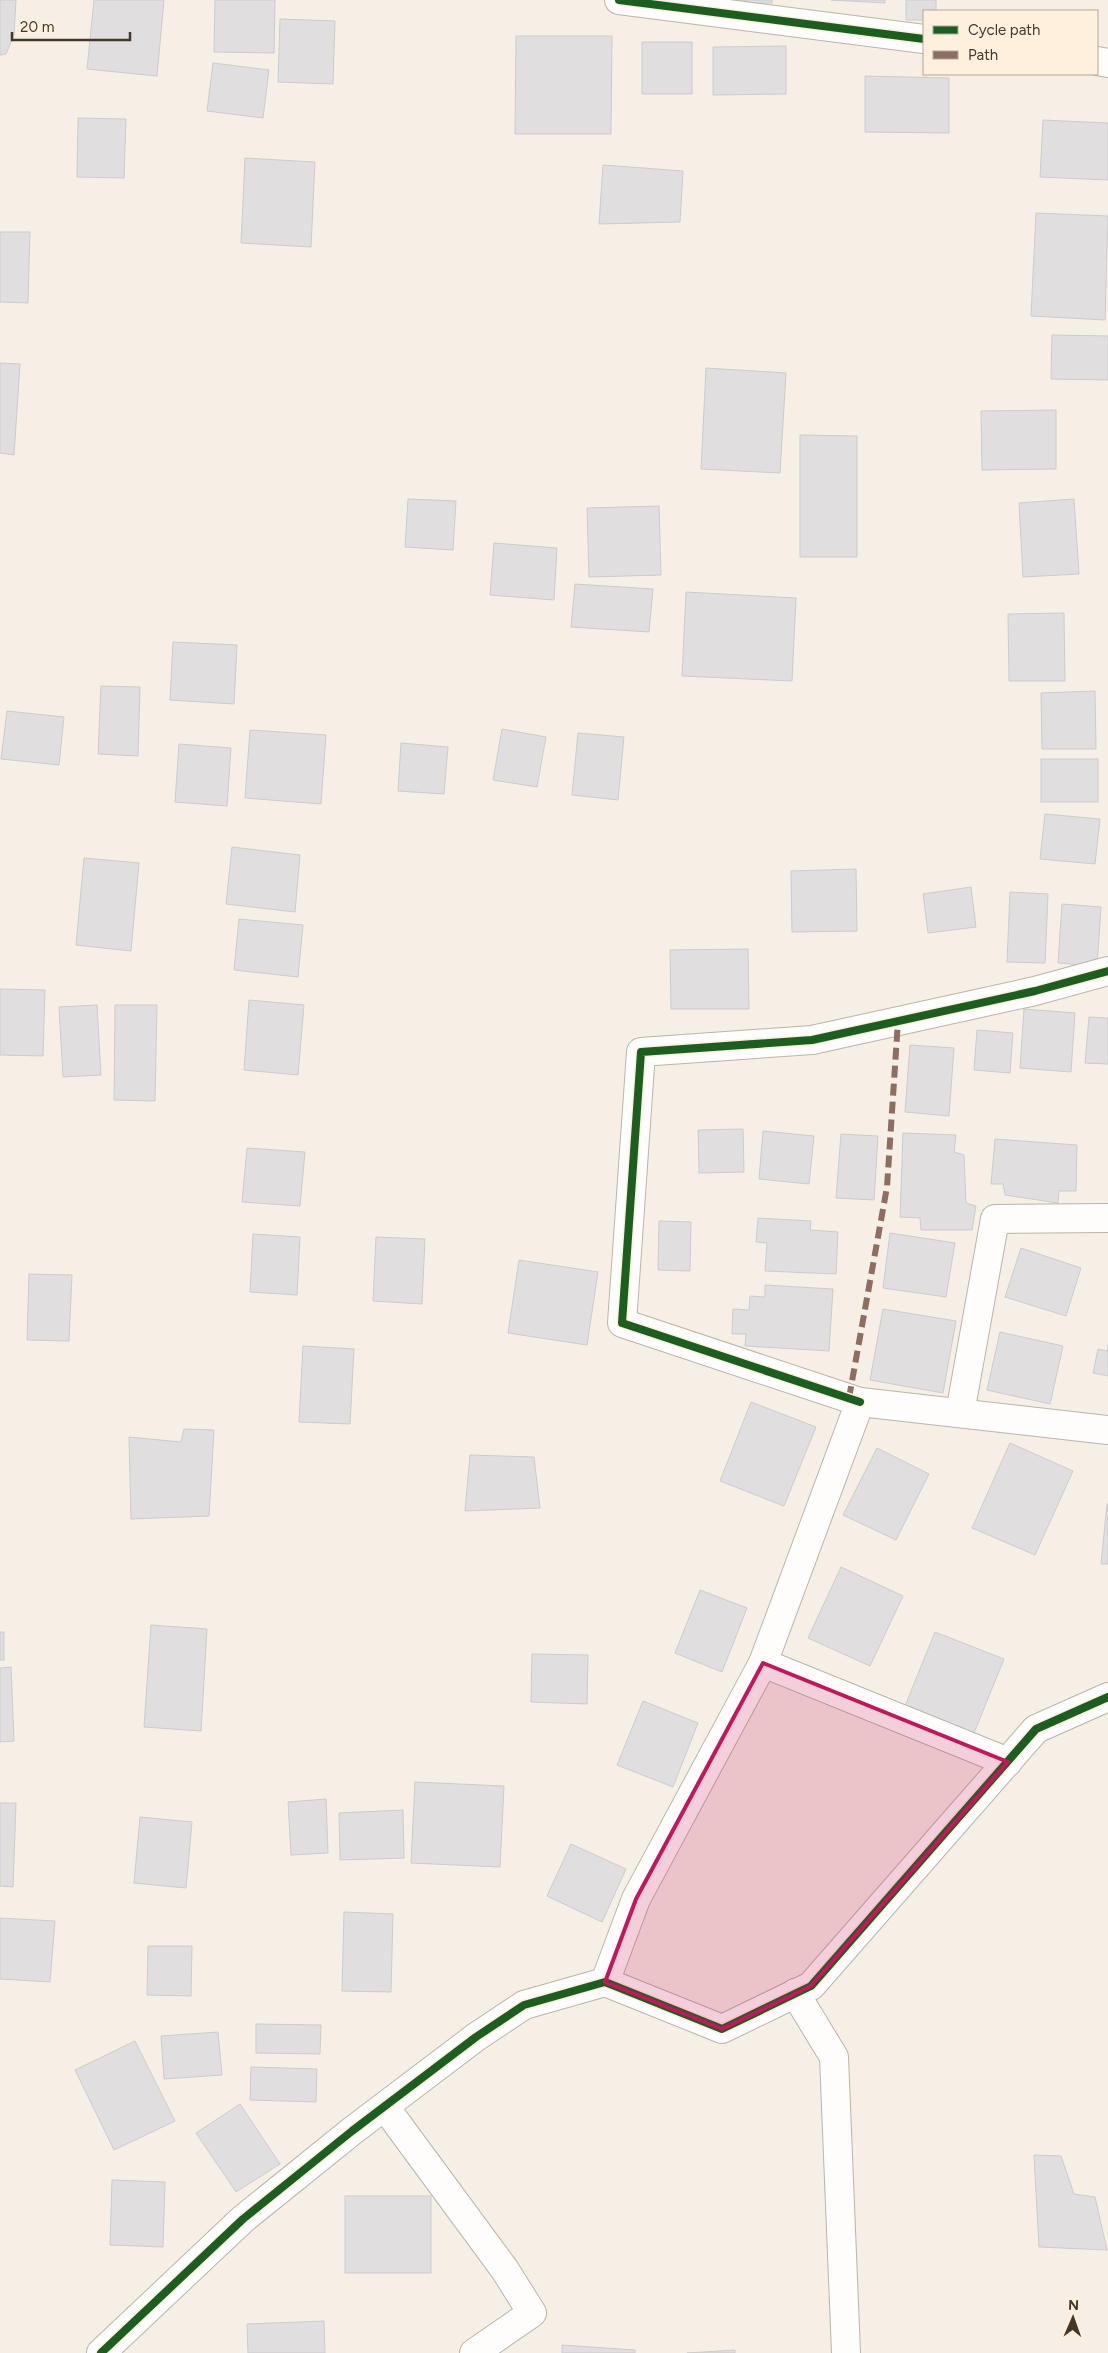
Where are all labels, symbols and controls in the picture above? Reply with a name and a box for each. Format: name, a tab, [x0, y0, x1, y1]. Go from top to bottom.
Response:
scale bar	[12, 10, 130, 42]
legend	[923, 10, 1098, 75]
text: 20 m	[20, 18, 54, 36]
text: Cycle path	[968, 21, 1040, 39]
text: Path	[968, 46, 998, 64]
north arrow	[1048, 2293, 1098, 2343]
text: N	[1068, 2297, 1079, 2314]

